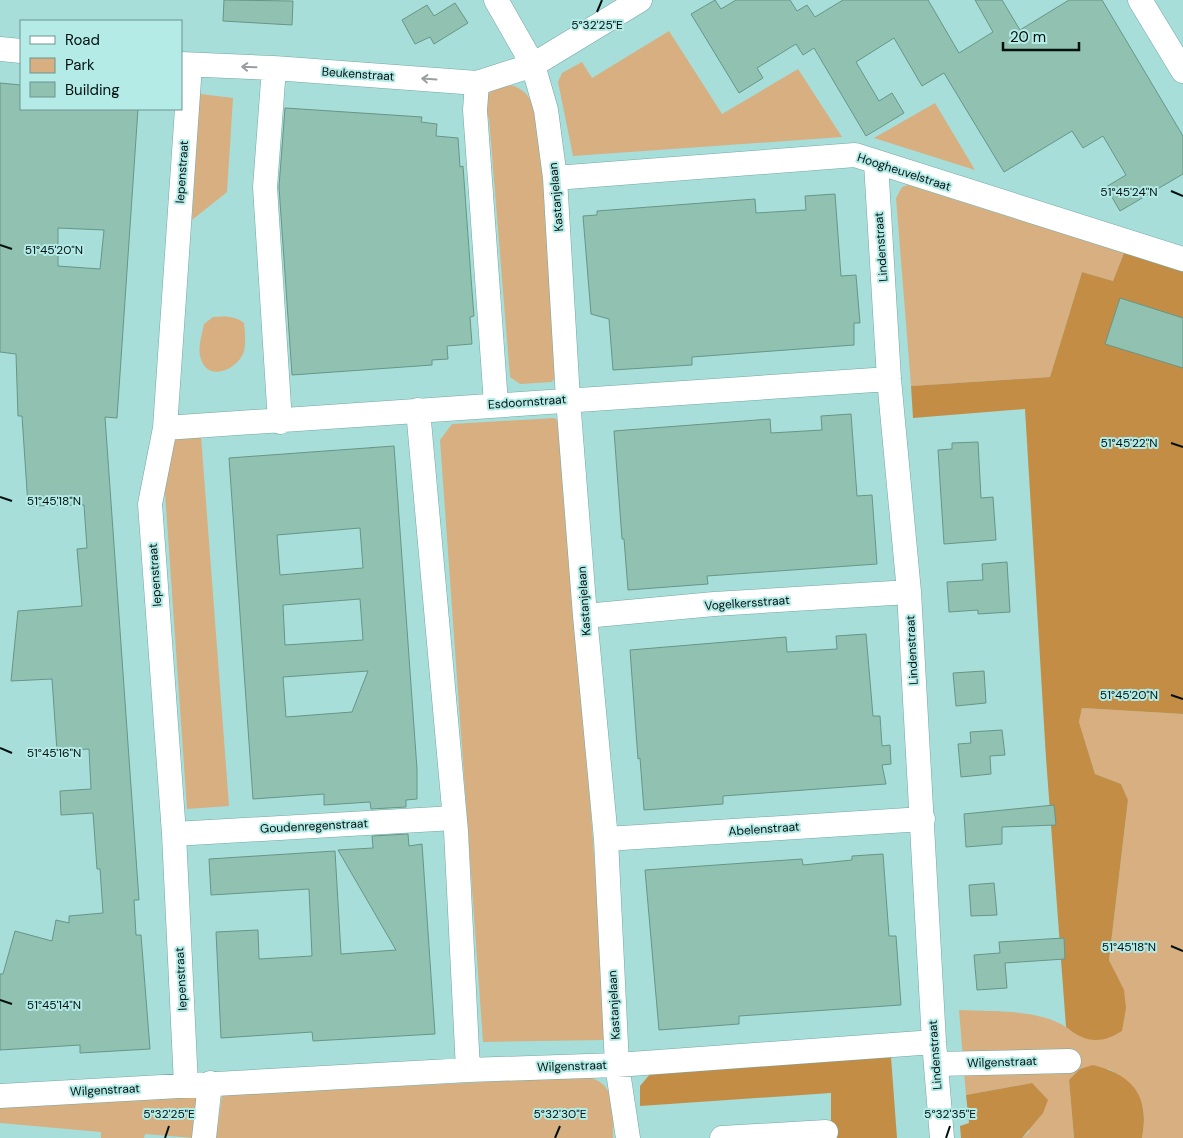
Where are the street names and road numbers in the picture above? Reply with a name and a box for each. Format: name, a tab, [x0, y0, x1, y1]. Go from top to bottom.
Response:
street label: Beukenstraat	[321, 63, 395, 85]
street label: Iepenstraat	[172, 140, 192, 204]
street label: Hoogheuvelstraat	[855, 149, 953, 195]
street label: Kastanjelaan	[545, 162, 567, 232]
street label: Lindenstraat	[871, 211, 891, 282]
street label: Esdoornstraat	[487, 391, 567, 413]
street label: Iepenstraat	[145, 543, 165, 607]
street label: Kastanjelaan	[574, 566, 594, 636]
street label: Vogelkersstraat	[704, 592, 790, 614]
street label: Lindenstraat	[902, 614, 922, 685]
street label: Goudenregenstraat	[260, 815, 369, 837]
street label: Abelenstraat	[728, 819, 800, 839]
street label: Iepenstraat	[171, 947, 191, 1011]
street label: Kastanjelaan	[604, 970, 624, 1040]
street label: Lindenstraat	[925, 1019, 945, 1090]
street label: Wilgenstraat	[967, 1053, 1037, 1071]
street label: Wilgenstraat	[537, 1057, 607, 1075]
street label: Wilgenstraat	[70, 1080, 141, 1100]

